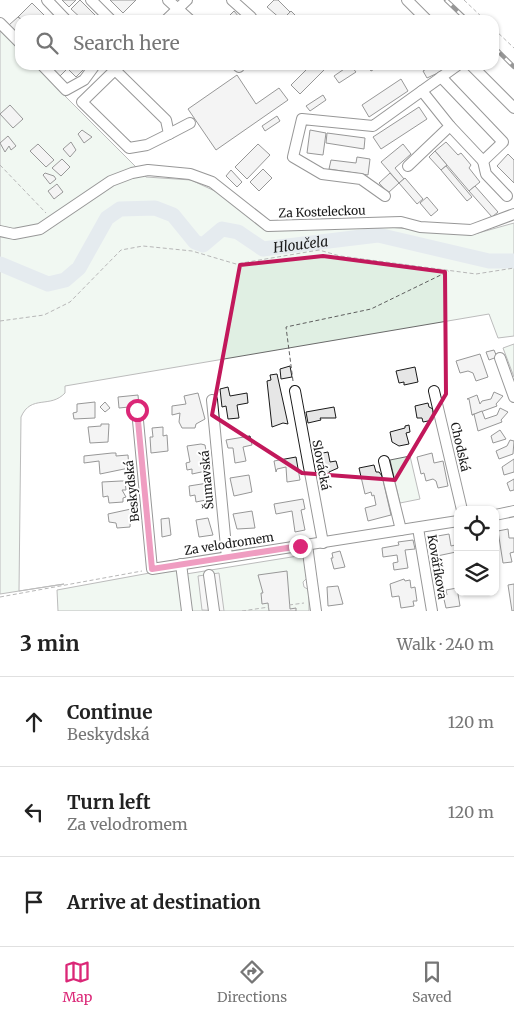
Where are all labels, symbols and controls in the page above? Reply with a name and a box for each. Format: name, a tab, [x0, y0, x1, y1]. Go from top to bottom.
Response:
search box	[15, 15, 499, 70]
icon: search	[33, 29, 61, 57]
text: Search here	[73, 31, 180, 55]
street label: Za Kosteleckou	[278, 202, 366, 221]
water label: Hloučela	[271, 232, 329, 257]
route start	[126, 399, 149, 422]
street label: Chodská	[448, 421, 474, 474]
street label: Slovácká	[309, 439, 334, 492]
street label: Šumavská	[195, 449, 217, 510]
street label: Beskydská	[121, 459, 142, 523]
map controls	[454, 506, 499, 596]
button: locate	[454, 506, 499, 551]
street label: Za velodromem	[183, 529, 275, 558]
street label: Kováříkova	[424, 533, 451, 601]
route end	[289, 535, 312, 558]
button: layers	[454, 551, 499, 596]
text: 3 min	[20, 630, 79, 657]
text: Walk · 240 m	[397, 634, 494, 654]
text: Continue	[67, 700, 153, 724]
icon: ahead	[20, 708, 48, 736]
text: 120 m	[448, 712, 494, 732]
text: Beskydská	[67, 724, 150, 744]
text: Turn left	[67, 790, 151, 814]
icon: left	[20, 798, 48, 826]
text: 120 m	[448, 802, 494, 822]
text: Za velodromem	[67, 814, 188, 834]
icon: arrive	[20, 888, 48, 916]
text: Arrive at destination	[67, 890, 261, 914]
tab: Map	[62, 958, 92, 1006]
tab: Directions	[217, 958, 287, 1006]
tab: Saved	[412, 958, 452, 1006]

